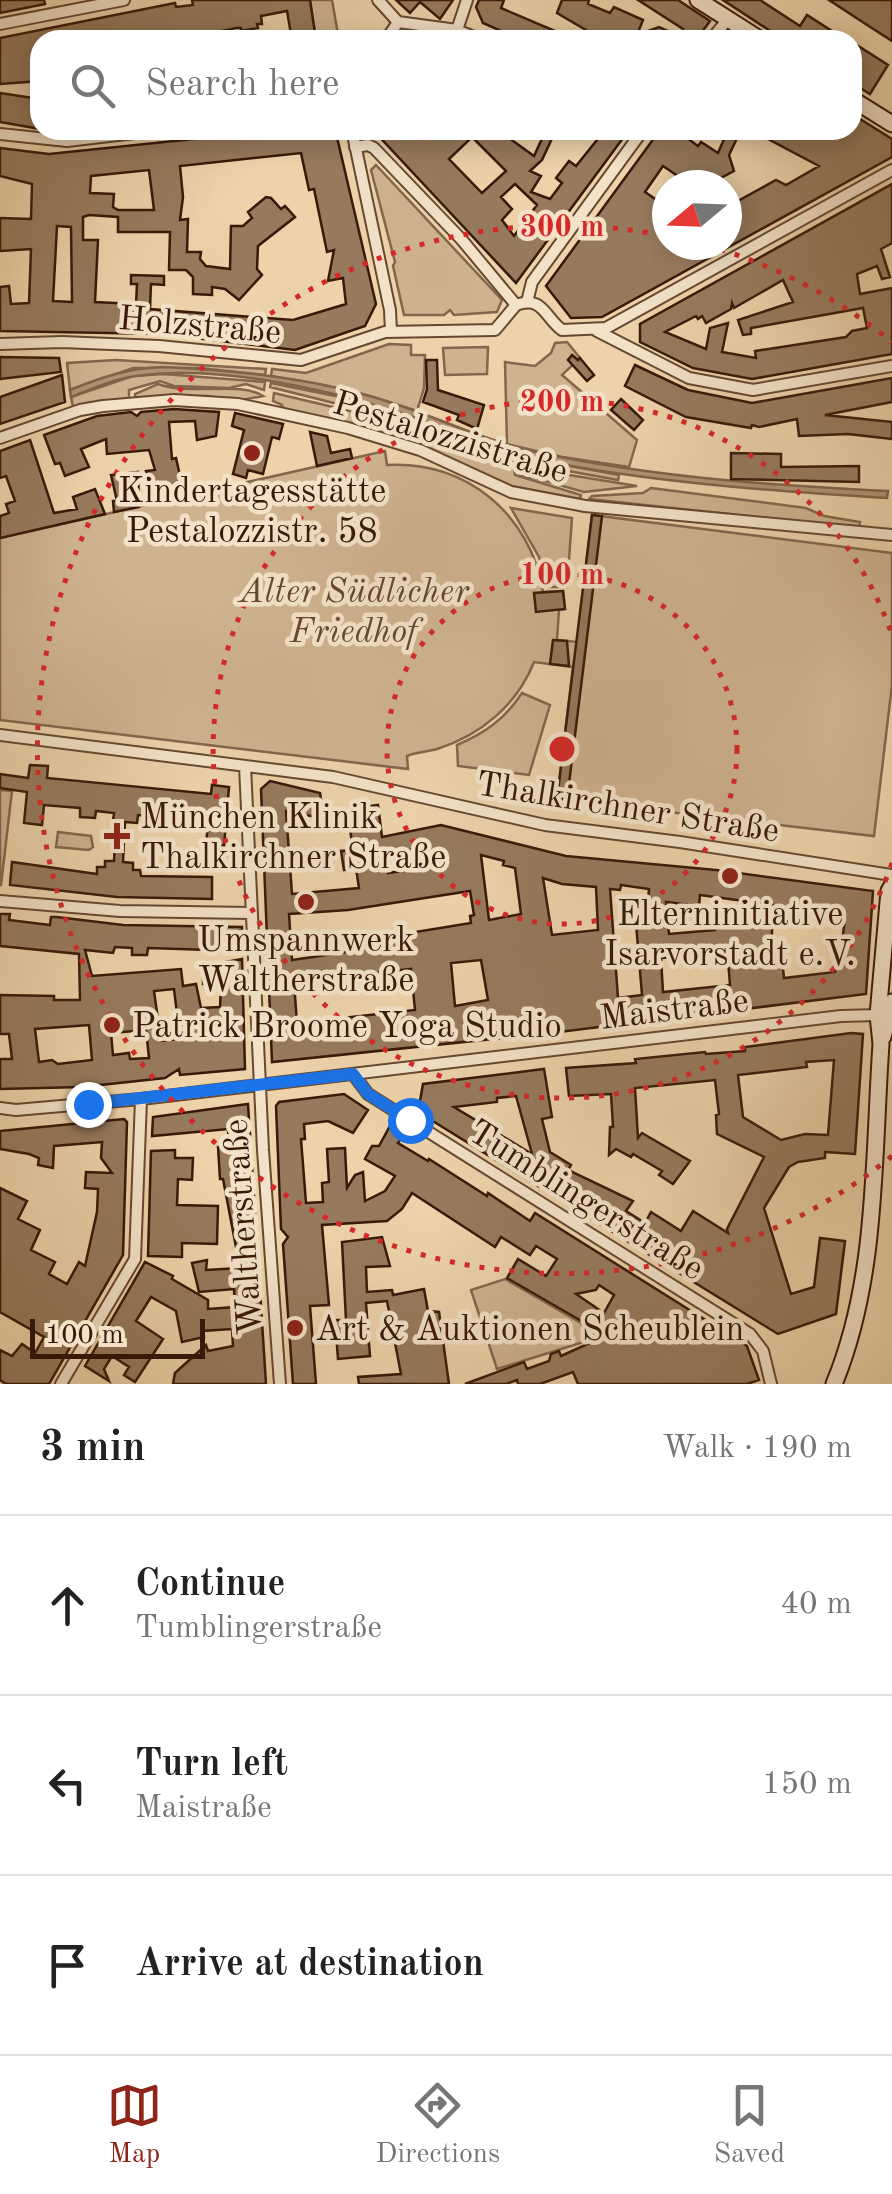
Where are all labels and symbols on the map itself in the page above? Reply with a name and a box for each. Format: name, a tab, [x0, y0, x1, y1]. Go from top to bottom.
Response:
north arrow	[652, 170, 742, 260]
text: 300 m	[520, 213, 604, 243]
street label: Holzstraße	[117, 302, 283, 351]
street label: Pestalozzistraße	[329, 386, 572, 491]
text: 200 m	[520, 388, 604, 418]
marker: Kindertagesstätte Pestalozzistr. 58	[241, 442, 263, 464]
place label: Kindertagesstätte Pestalozzistr. 58	[118, 475, 386, 550]
text: 100 m	[520, 561, 604, 591]
park label: Alter Südlicher Friedhof	[237, 575, 470, 650]
centre of rings	[544, 731, 580, 767]
street label: Thalkirchner Straße	[474, 767, 782, 850]
place label: München Klinik Thalkirchner Straße	[140, 801, 446, 876]
marker: München Klinik Thalkirchner Straße	[104, 823, 130, 849]
marker: Elterninitiative Isarvorstadt e.V.	[719, 865, 741, 887]
marker: Umspannwerk Waltherstraße	[295, 891, 317, 913]
place label: Elterninitiative Isarvorstadt e.V.	[604, 898, 856, 973]
place label: Umspannwerk Waltherstraße	[197, 924, 415, 999]
street label: Maistraße	[598, 984, 751, 1037]
place label: Patrick Broome Yoga Studio	[132, 1010, 562, 1045]
marker: Patrick Broome Yoga Studio	[101, 1014, 123, 1036]
route end	[66, 1082, 112, 1128]
route start	[388, 1098, 434, 1144]
street label: Tumblingerstraße	[462, 1115, 709, 1288]
street label: Waltherstraße	[219, 1118, 270, 1336]
place label: Art & Auktionen Scheublein	[315, 1313, 744, 1348]
scale bar	[30, 1314, 205, 1358]
marker: Art & Auktionen Scheublein	[284, 1317, 306, 1339]

